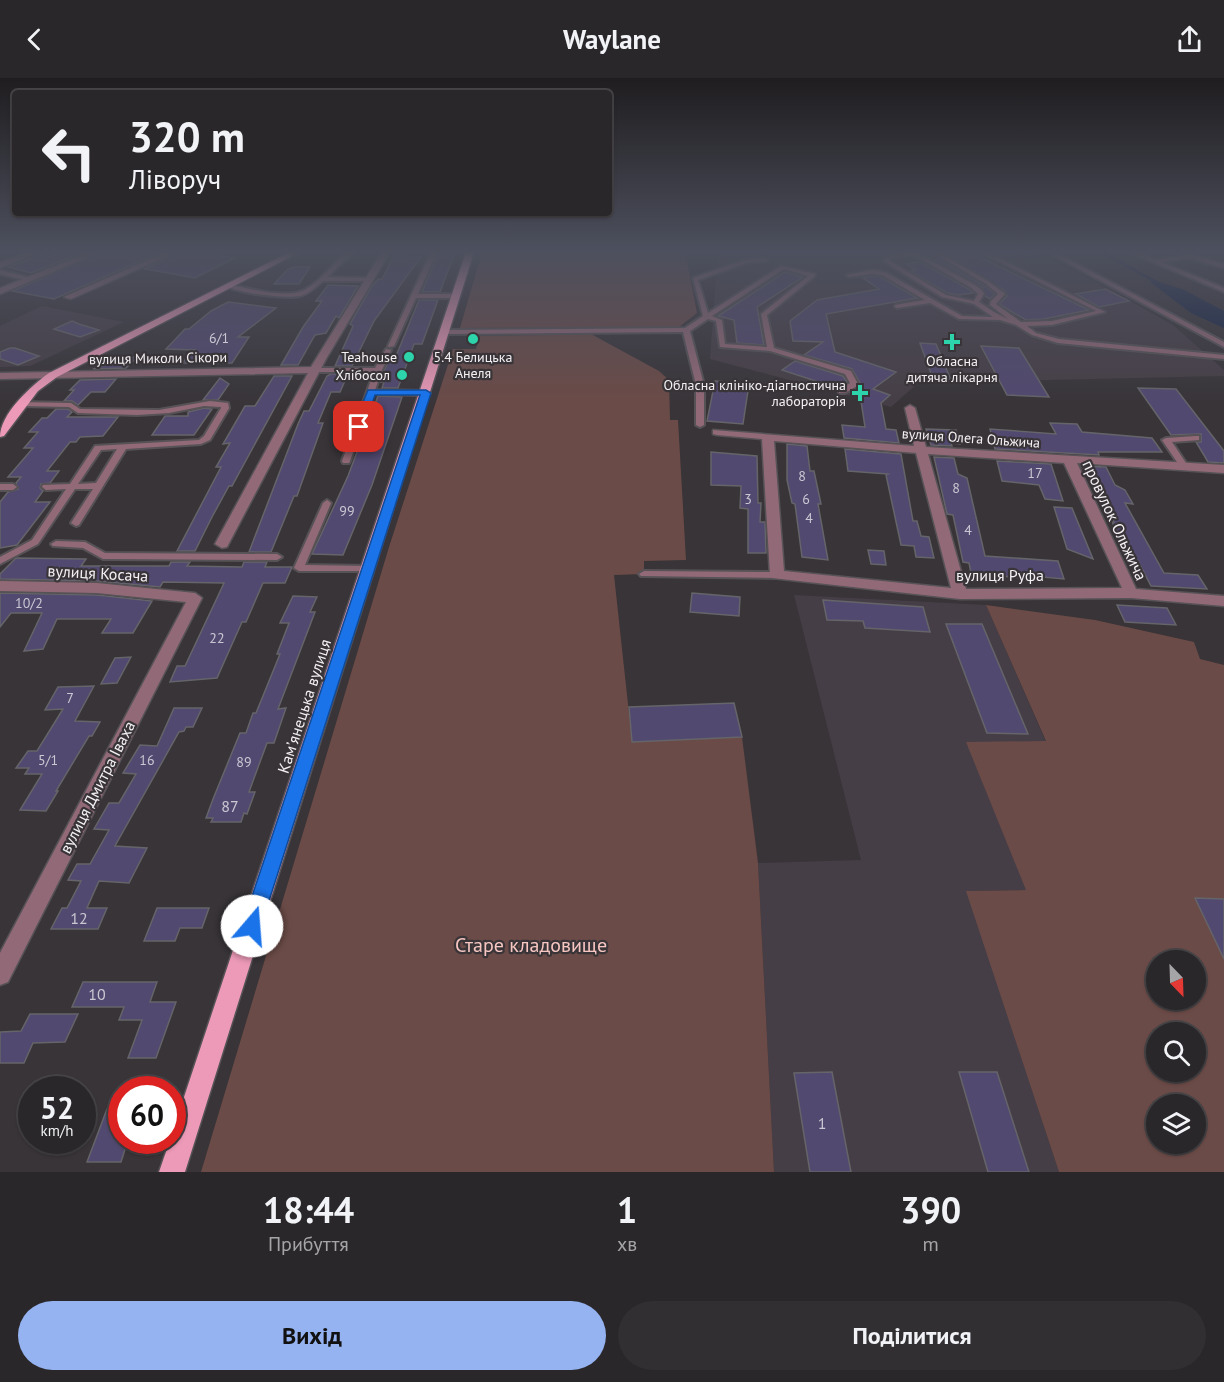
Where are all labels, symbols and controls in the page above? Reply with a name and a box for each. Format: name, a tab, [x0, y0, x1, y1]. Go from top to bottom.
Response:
text: Waylane	[563, 22, 661, 56]
icon: back	[18, 23, 51, 56]
icon: share	[1173, 23, 1206, 56]
text: 320 m	[129, 109, 245, 164]
icon: left	[30, 114, 108, 192]
text: Ліворуч	[129, 162, 221, 196]
house number: 6/1	[209, 329, 229, 347]
marker: 5.4 Белицька Анеля	[466, 332, 480, 346]
marker: Обласна дитяча лікарня	[943, 333, 961, 351]
street label: вулиця Миколи Сікори	[89, 348, 227, 368]
place label: Teahouse	[341, 348, 397, 366]
place label: 5.4 Белицька Анеля	[434, 348, 513, 382]
marker: Teahouse	[402, 350, 416, 364]
place label: Обласна дитяча лікарня	[906, 352, 998, 386]
place label: Хлібосол	[335, 366, 390, 384]
marker: Хлібосол	[395, 368, 409, 382]
place label: Обласна клініко-діагностична лабораторія	[663, 376, 846, 410]
marker: Обласна клініко-діагностична лабораторія	[851, 384, 869, 402]
pin	[333, 401, 384, 452]
icon: arrive	[342, 410, 375, 443]
street label: вулиця Олега Ольжича	[901, 424, 1041, 452]
street label: провулок Ольжича	[1078, 457, 1152, 583]
house number: 17	[1027, 464, 1043, 482]
house number: 8	[798, 467, 806, 485]
house number: 8	[952, 479, 960, 497]
house number: 3	[744, 490, 752, 508]
house number: 6	[802, 490, 810, 508]
house number: 99	[339, 502, 355, 520]
house number: 4	[805, 509, 813, 527]
house number: 4	[964, 521, 972, 539]
street label: вулиця Косача	[47, 560, 149, 586]
street label: вулиця Руфа	[956, 565, 1044, 585]
house number: 10/2	[15, 594, 43, 612]
house number: 22	[209, 629, 225, 647]
street label: Камʼянецька вулиця	[273, 636, 335, 776]
house number: 7	[66, 689, 74, 707]
street label: вулиця Дмитра Іваха	[55, 717, 139, 857]
house number: 5/1	[38, 751, 58, 769]
house number: 16	[139, 751, 155, 769]
house number: 89	[236, 753, 252, 771]
house number: 87	[221, 796, 239, 816]
position arrow	[220, 894, 284, 958]
house number: 12	[70, 908, 88, 928]
park label: Старе кладовище	[455, 932, 607, 958]
north arrow	[1146, 950, 1206, 1010]
map controls	[1146, 950, 1206, 1154]
house number: 10	[88, 984, 106, 1004]
button: search	[1146, 1022, 1206, 1082]
speed limit sign: 60	[108, 1076, 186, 1154]
text: 52	[40, 1088, 74, 1127]
button: layers	[1146, 1094, 1206, 1154]
house number: 1	[818, 1113, 826, 1133]
text: km/h	[41, 1121, 73, 1140]
text: 18:44	[263, 1186, 354, 1233]
text: 1	[617, 1186, 637, 1233]
text: 390	[900, 1186, 961, 1233]
text: Прибуття	[268, 1231, 349, 1257]
text: хв	[617, 1231, 637, 1257]
text: m	[922, 1231, 939, 1257]
button: Вихід	[18, 1301, 606, 1370]
button: Поділитися	[618, 1301, 1206, 1370]

